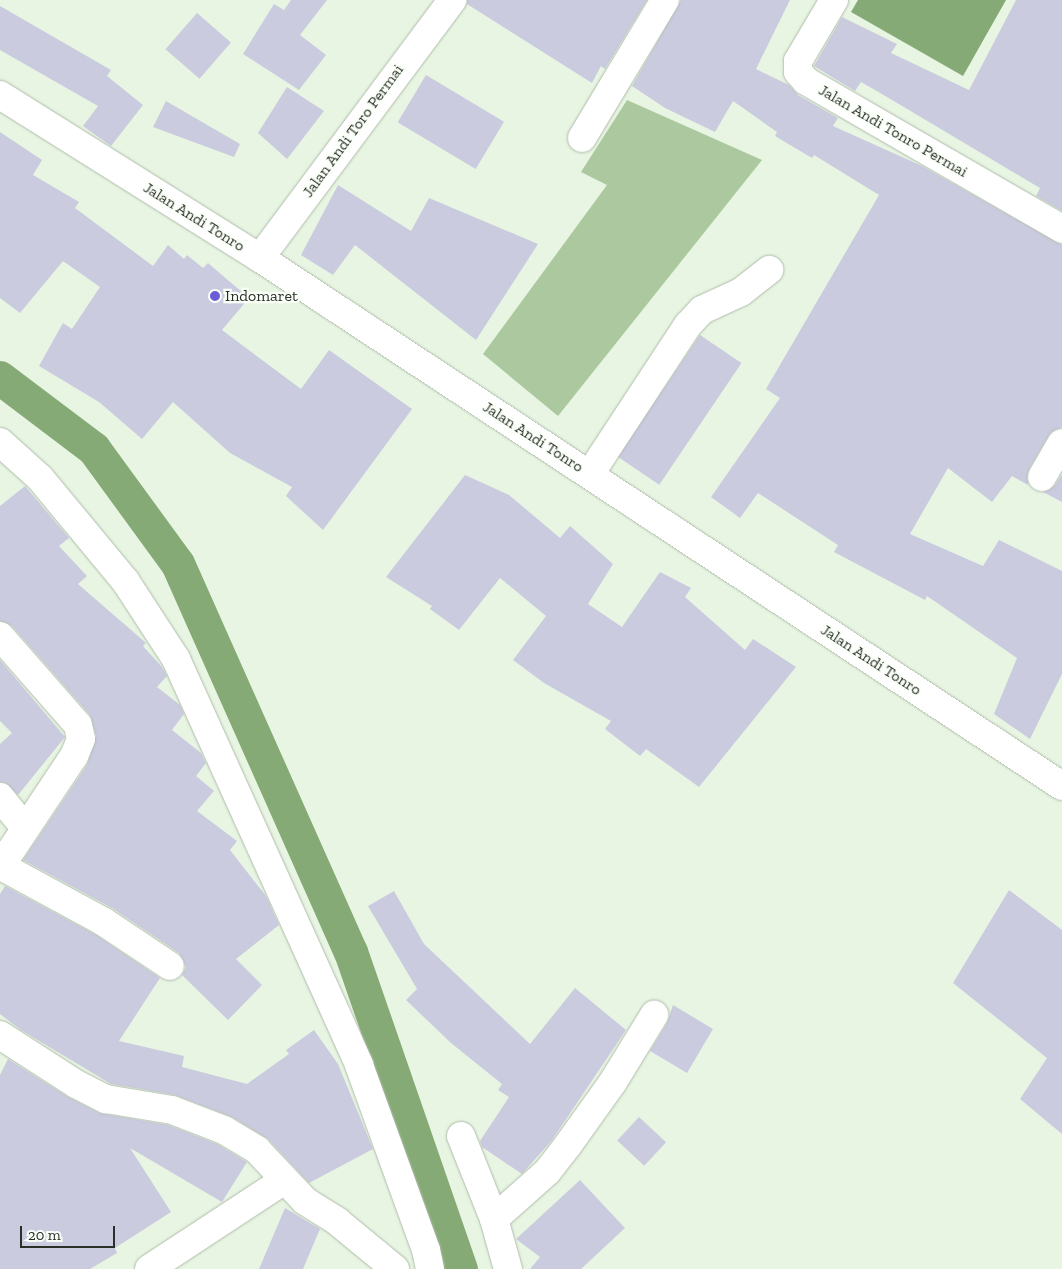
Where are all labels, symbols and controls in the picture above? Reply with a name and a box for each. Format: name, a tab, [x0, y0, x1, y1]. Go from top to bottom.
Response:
street label: Jalan Andi Toro Permai	[298, 60, 408, 202]
street label: Jalan Andi Tonro Permai	[815, 80, 971, 182]
street label: Jalan Andi Tonro	[139, 178, 249, 256]
place label: Indomaret	[225, 286, 298, 306]
marker: Indomaret	[209, 290, 221, 302]
street label: Jalan Andi Tonro	[479, 397, 587, 477]
street label: Jalan Andi Tonro	[817, 620, 925, 700]
scale bar	[22, 1216, 118, 1248]
text: 20 m	[28, 1226, 61, 1244]

